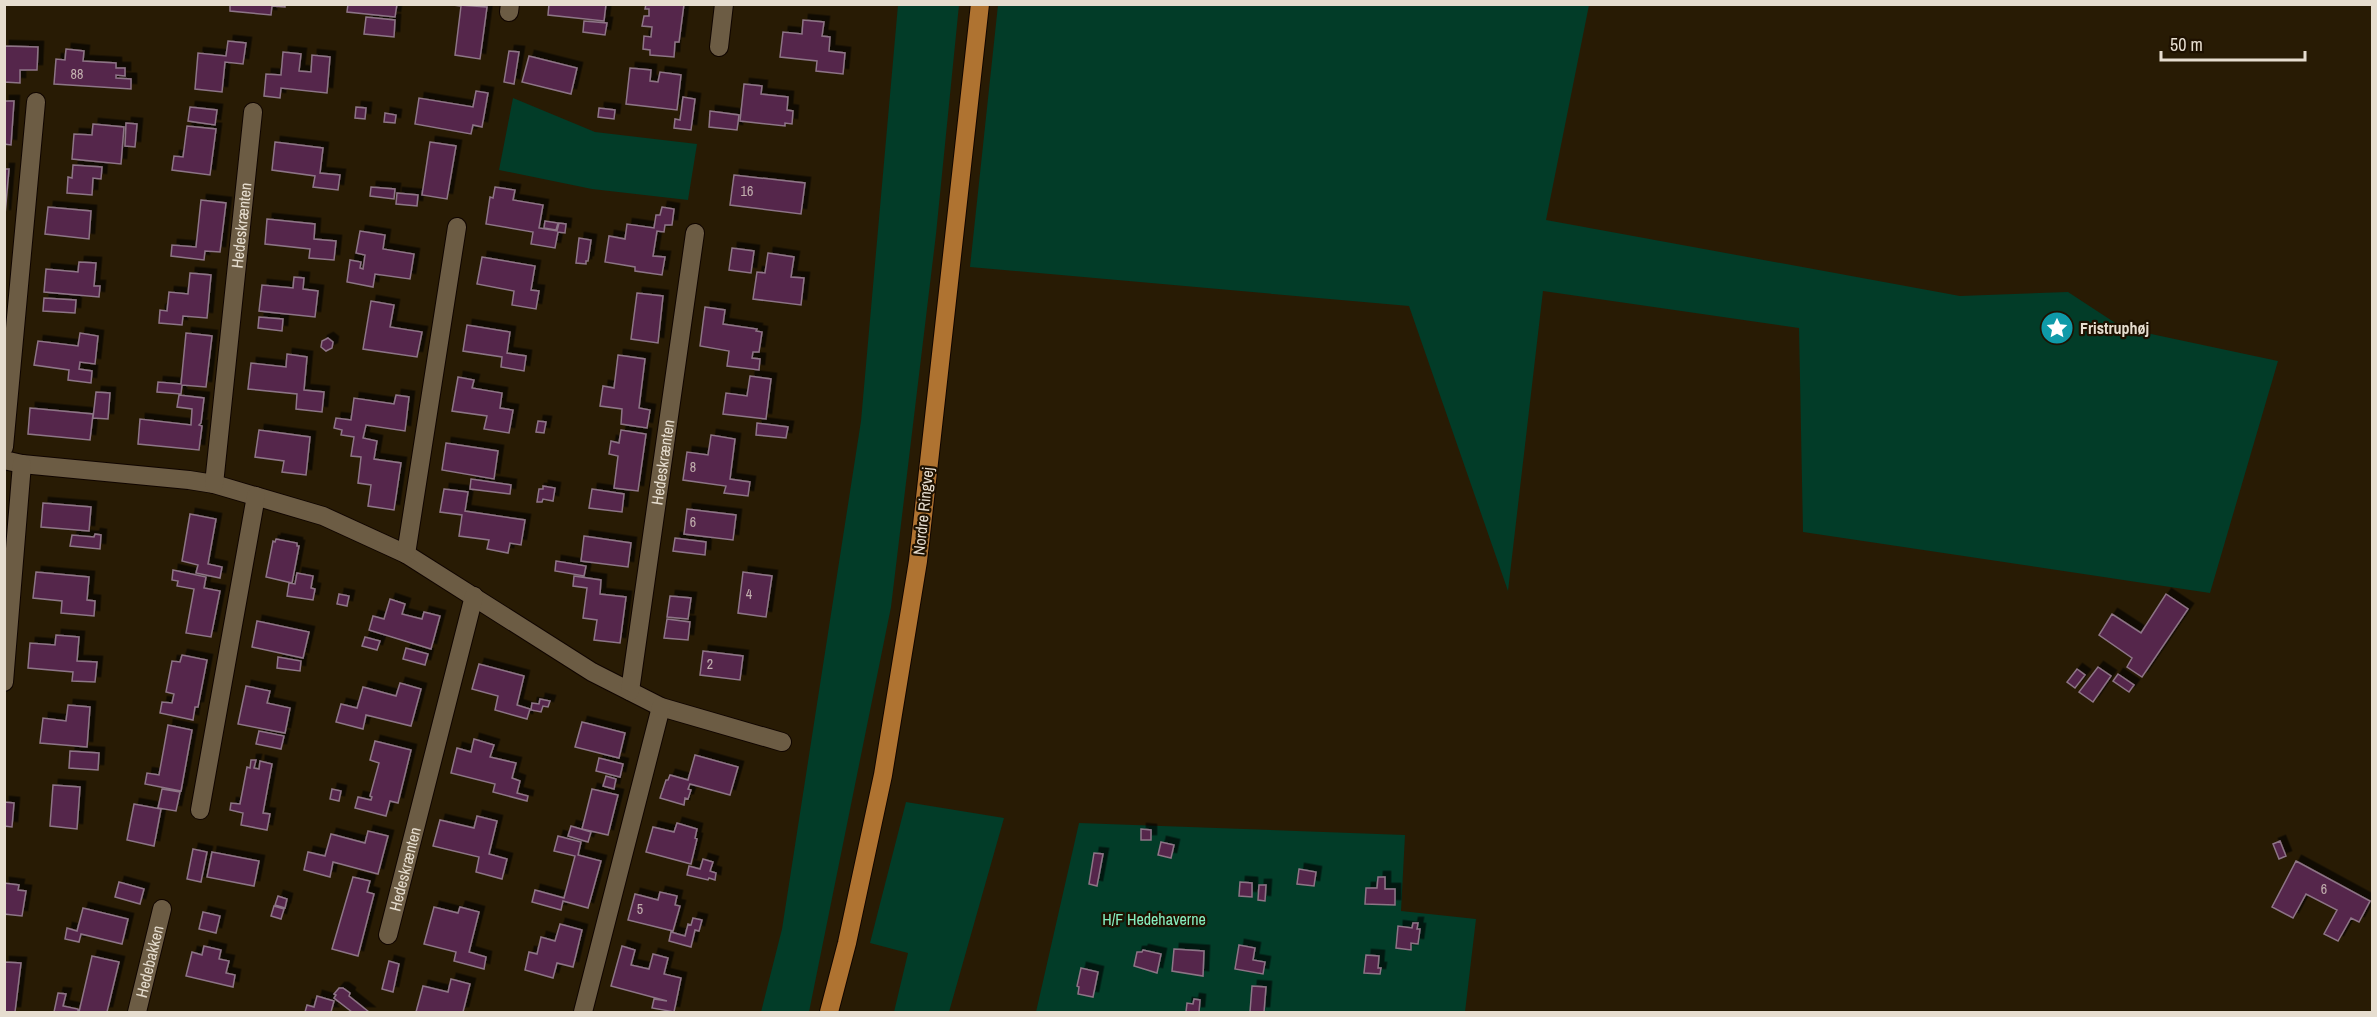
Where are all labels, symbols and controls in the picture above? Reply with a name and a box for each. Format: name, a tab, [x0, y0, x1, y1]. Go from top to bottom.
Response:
scale bar	[2161, 24, 2305, 62]
text: 50 m	[2170, 32, 2203, 57]
house number: 88	[71, 65, 83, 83]
street label: Hedeskrænten	[226, 181, 257, 269]
house number: 16	[741, 182, 753, 200]
place icon: Fristruphøj	[2039, 310, 2075, 346]
place label: Fristruphøj	[2080, 317, 2149, 339]
street label: Hedeskrænten	[646, 418, 679, 506]
house number: 8	[690, 458, 696, 476]
street label: Nordre Ringvej	[907, 466, 939, 556]
house number: 6	[690, 513, 696, 531]
house number: 4	[746, 585, 753, 603]
house number: 2	[707, 655, 713, 673]
street label: Hedeskrænten	[383, 825, 426, 914]
house number: 6	[2321, 880, 2327, 898]
house number: 5	[637, 900, 643, 918]
park label: H/F Hedehaverne	[1102, 908, 1206, 930]
street label: Hedebakken	[130, 923, 169, 1000]

